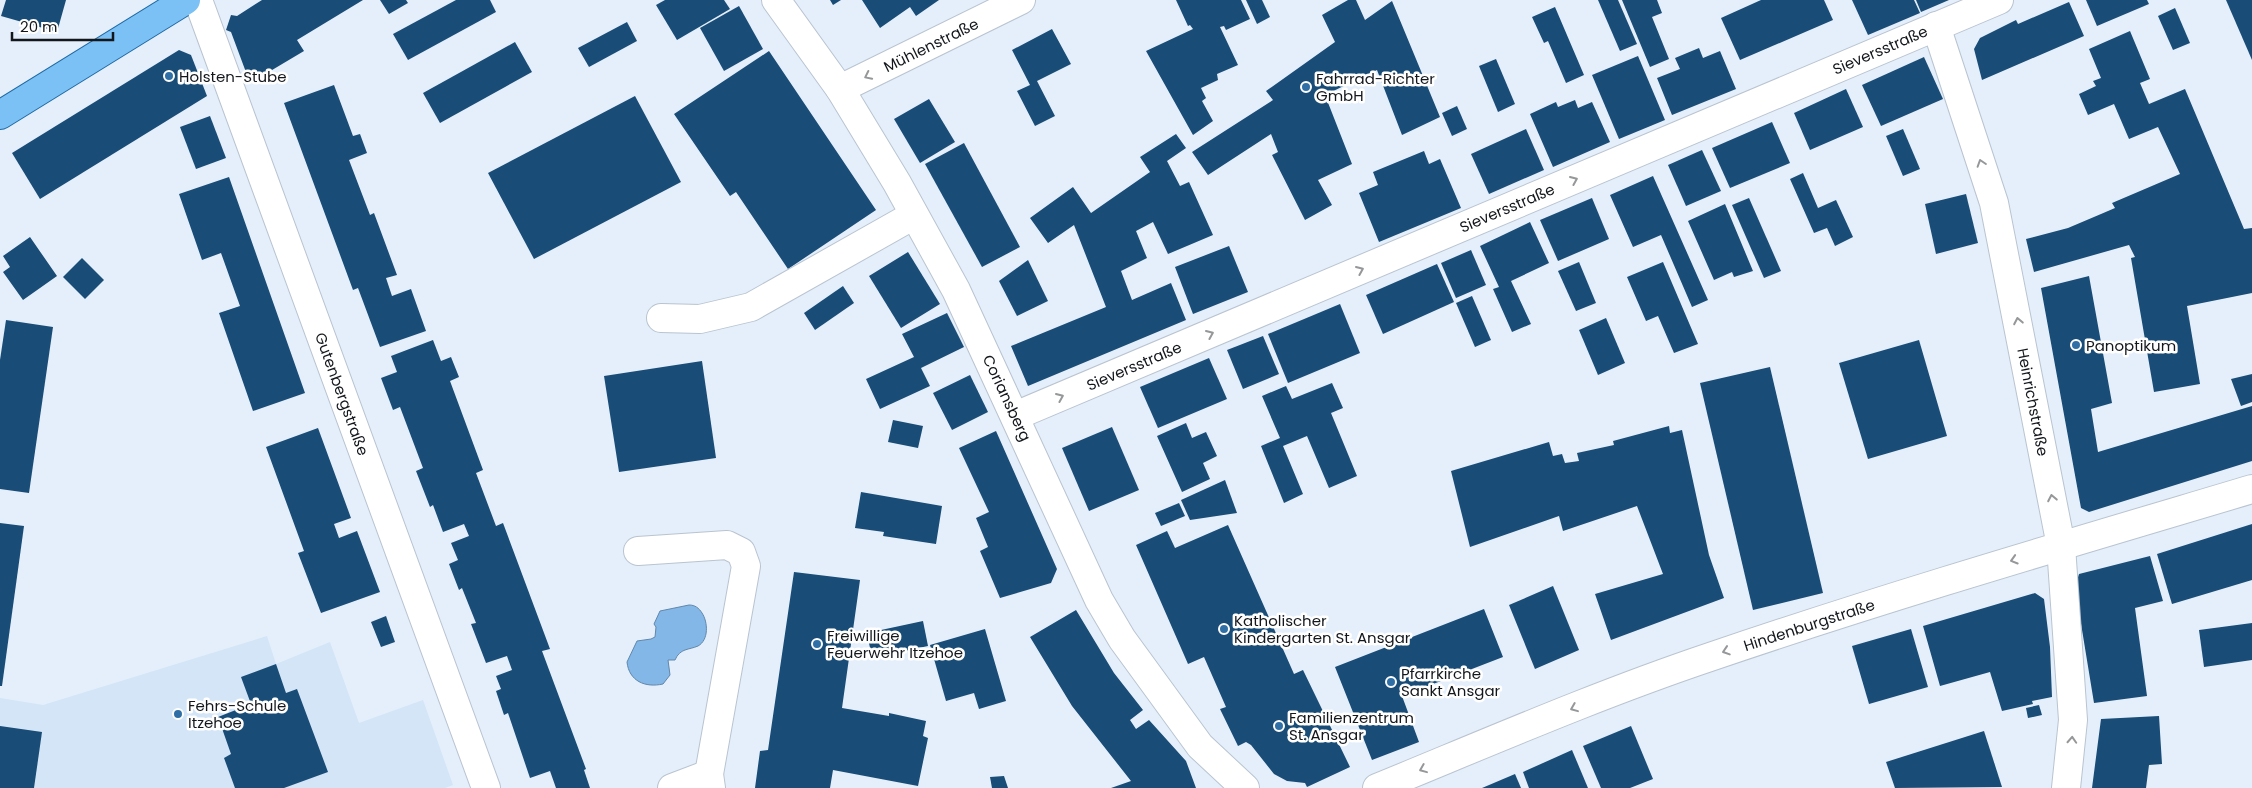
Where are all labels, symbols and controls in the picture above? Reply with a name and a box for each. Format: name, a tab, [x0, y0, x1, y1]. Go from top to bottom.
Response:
scale bar	[12, 10, 114, 42]
street label: Mühlenstraße	[880, 13, 982, 77]
text: 20 m	[20, 16, 58, 37]
street label: Sieversstraße	[1829, 21, 1931, 79]
place label: Holsten-Stube	[179, 66, 286, 87]
place label: Fahrrad-Richter GmbH	[1316, 68, 1435, 106]
marker: Holsten-Stube	[163, 70, 175, 82]
one-way arrow	[864, 70, 873, 80]
marker: Fahrrad-Richter GmbH	[1300, 81, 1312, 93]
one-way arrow	[1977, 160, 1987, 168]
one-way arrow	[1569, 175, 1578, 186]
street label: Sieversstraße	[1456, 179, 1558, 237]
one-way arrow	[1355, 266, 1364, 277]
one-way arrow	[2013, 317, 2023, 326]
one-way arrow	[1205, 329, 1214, 340]
street label: Gutenbergstraße	[310, 330, 374, 458]
place label: Panoptikum	[2086, 335, 2176, 356]
street label: Sieversstraße	[1083, 337, 1185, 395]
marker: Panoptikum	[2070, 339, 2082, 351]
street label: Heinrichstraße	[2012, 346, 2054, 458]
street label: Coriansberg	[978, 351, 1036, 445]
one-way arrow	[1055, 393, 1064, 404]
one-way arrow	[2047, 494, 2057, 503]
one-way arrow	[2011, 555, 2019, 565]
street label: Hindenburgstraße	[1741, 594, 1877, 656]
place label: Katholischer Kindergarten St. Ansgar	[1234, 610, 1411, 648]
marker: Katholischer Kindergarten St. Ansgar	[1218, 623, 1230, 635]
place label: Freiwillige Feuerwehr Itzehoe	[827, 625, 963, 663]
marker: Freiwillige Feuerwehr Itzehoe	[811, 638, 823, 650]
one-way arrow	[1722, 646, 1730, 656]
place label: Pfarrkirche Sankt Ansgar	[1401, 663, 1501, 701]
marker: Pfarrkirche Sankt Ansgar	[1385, 676, 1397, 688]
place label: Fehrs-Schule Itzehoe	[188, 695, 286, 733]
one-way arrow	[1570, 702, 1578, 712]
place label: Familienzentrum St. Ansgar	[1289, 707, 1414, 745]
marker: Fehrs-Schule Itzehoe	[172, 708, 184, 720]
marker: Familienzentrum St. Ansgar	[1273, 720, 1285, 732]
one-way arrow	[2066, 735, 2077, 743]
one-way arrow	[1419, 763, 1428, 773]

